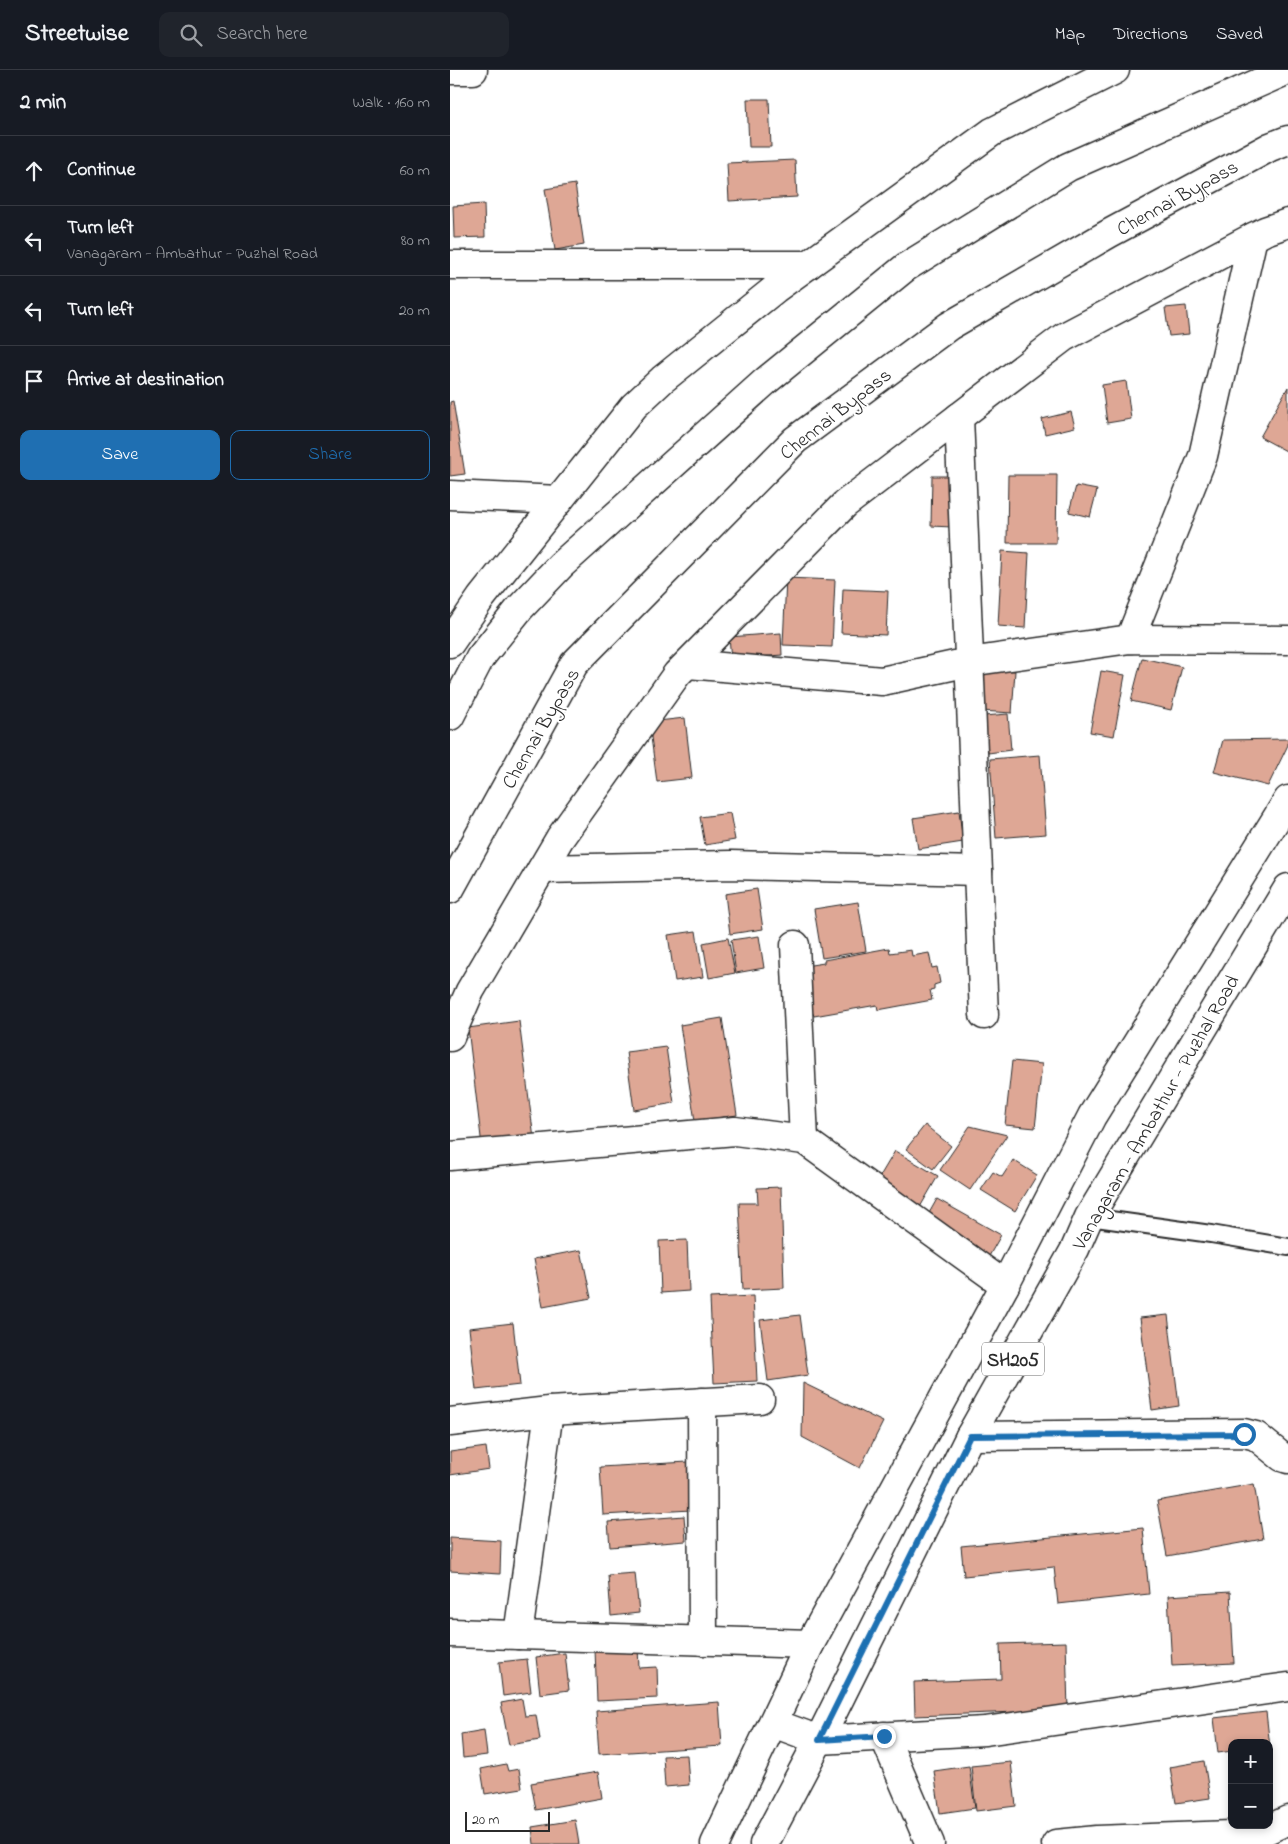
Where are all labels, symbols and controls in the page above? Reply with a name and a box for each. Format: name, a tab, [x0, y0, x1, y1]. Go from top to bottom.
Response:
search box	[159, 12, 509, 57]
text: Streetwise	[25, 17, 129, 52]
icon: search	[177, 21, 205, 49]
text: Search here	[217, 21, 308, 48]
text: Map	[1055, 22, 1085, 48]
text: Directions	[1113, 22, 1188, 48]
text: Saved	[1216, 22, 1263, 48]
text: 2 min	[20, 88, 66, 118]
text: Walk · 160 m	[352, 91, 430, 115]
street label: Chennai Bypass	[1112, 154, 1244, 245]
icon: ahead	[20, 157, 48, 185]
text: Continue	[67, 157, 135, 184]
text: 60 m	[400, 159, 430, 183]
text: Turn left	[67, 215, 134, 242]
icon: left	[20, 227, 48, 255]
text: 80 m	[401, 229, 430, 253]
text: Vanagaram - Ambathur - Puzhal Road	[67, 242, 318, 266]
icon: left	[20, 297, 48, 325]
text: Turn left	[67, 297, 134, 324]
text: 20 m	[399, 299, 430, 323]
street label: Chennai Bypass	[774, 362, 899, 468]
icon: arrive	[20, 367, 48, 395]
text: Arrive at destination	[67, 367, 224, 394]
button: Save	[20, 430, 220, 480]
button: Share	[230, 430, 430, 480]
street label: Chennai Bypass	[496, 663, 589, 795]
street label: Vanagaram - Ambathur - Puzhal Road	[1066, 970, 1249, 1258]
road number: SH205	[982, 1342, 1044, 1376]
route start	[1233, 1423, 1256, 1446]
route end	[873, 1725, 896, 1748]
map controls	[1228, 1739, 1273, 1829]
button: +	[1228, 1739, 1273, 1784]
button: −	[1228, 1784, 1273, 1829]
scale bar	[465, 1809, 550, 1832]
text: 20 m	[472, 1810, 499, 1831]

